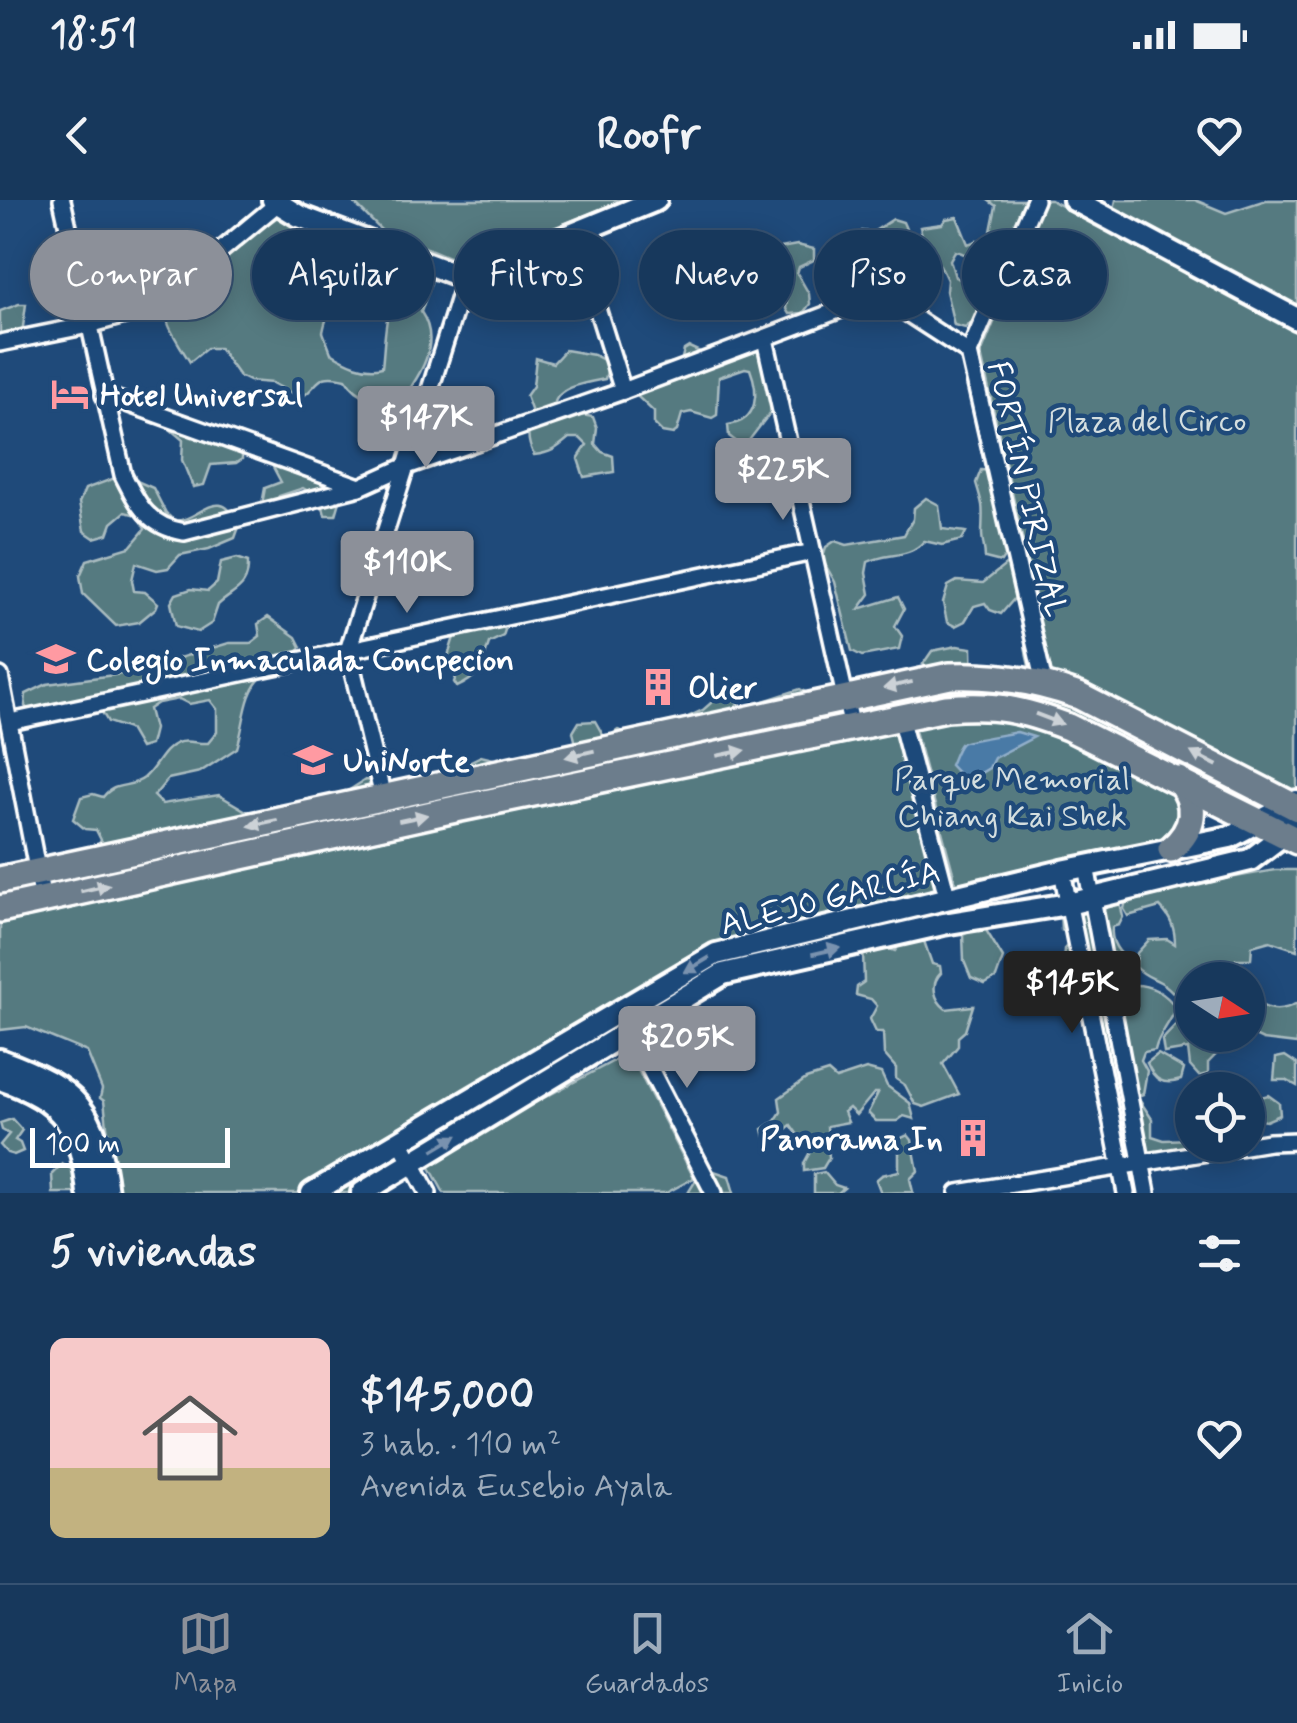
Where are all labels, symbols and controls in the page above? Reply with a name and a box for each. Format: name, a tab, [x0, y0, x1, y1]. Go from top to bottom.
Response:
text: 18:51	[50, 11, 137, 60]
text: Roofr	[597, 106, 700, 165]
icon: back	[50, 108, 105, 163]
icon: heart	[1192, 108, 1247, 163]
chip: Comprar	[30, 230, 232, 320]
chip: Alquilar	[252, 230, 434, 320]
chip: Filtros	[454, 230, 619, 320]
chip: Nuevo	[639, 230, 794, 320]
chip: Piso	[814, 230, 942, 320]
chip: Casa	[962, 230, 1107, 320]
street label: FORTÍN PIRIZAL	[976, 357, 1076, 622]
hotel icon: Hotel Universal	[49, 373, 91, 415]
place label: Hotel Universal	[100, 375, 303, 417]
pin: $147K	[356, 386, 496, 471]
text: $147K	[380, 397, 473, 439]
park label: Plaza del Circo	[1047, 401, 1247, 443]
pin: $225K	[713, 438, 853, 523]
text: $225K	[737, 449, 829, 491]
pin: $110K	[337, 531, 477, 616]
text: $110K	[363, 542, 451, 584]
school or university icon: Colegio Inmaculada Concpecion	[35, 638, 77, 680]
place label: Colegio Inmaculada Concpecion	[86, 640, 514, 685]
building icon: Olier	[637, 666, 679, 708]
place label: Olier	[688, 668, 758, 710]
one-way arrow	[882, 678, 913, 693]
one-way arrow	[1034, 712, 1064, 728]
school or university icon: UniNorte	[292, 739, 334, 781]
place label: UniNorte	[343, 741, 470, 783]
one-way arrow	[716, 744, 747, 760]
one-way arrow	[564, 747, 595, 762]
one-way arrow	[1189, 751, 1218, 768]
park label: Parque Memorial Chiang Kai Shek	[894, 759, 1130, 838]
one-way arrow	[398, 810, 429, 826]
one-way arrow	[247, 816, 278, 832]
street label: ALEJO GARCÍA	[716, 851, 945, 947]
one-way arrow	[80, 880, 111, 895]
one-way arrow	[810, 943, 841, 958]
pin: $145K	[1002, 951, 1142, 1036]
one-way arrow	[683, 956, 711, 973]
text: $145K	[1026, 962, 1118, 1004]
north arrow	[1175, 962, 1265, 1052]
map controls	[1175, 962, 1265, 1162]
pin: $205K	[617, 1006, 757, 1091]
text: $205K	[640, 1017, 734, 1059]
button: locate	[1175, 1072, 1265, 1162]
building icon: Panorama In	[952, 1117, 994, 1159]
place label: Panorama In	[760, 1119, 943, 1161]
scale bar	[30, 1123, 230, 1168]
text: 100 m	[45, 1127, 120, 1164]
one-way arrow	[431, 1135, 459, 1152]
text: 5 viviendas	[50, 1226, 257, 1281]
icon: filters	[1192, 1226, 1247, 1281]
text: $145,000	[360, 1369, 534, 1424]
icon: home	[130, 1378, 250, 1498]
icon: heart	[1192, 1411, 1247, 1466]
text: 3 hab. · 110 m²	[360, 1424, 561, 1466]
text: Avenida Eusebio Ayala	[360, 1466, 672, 1508]
tab: Mapa	[174, 1606, 237, 1703]
tab: Guardados	[585, 1606, 709, 1703]
tab: Inicio	[1057, 1606, 1123, 1703]

